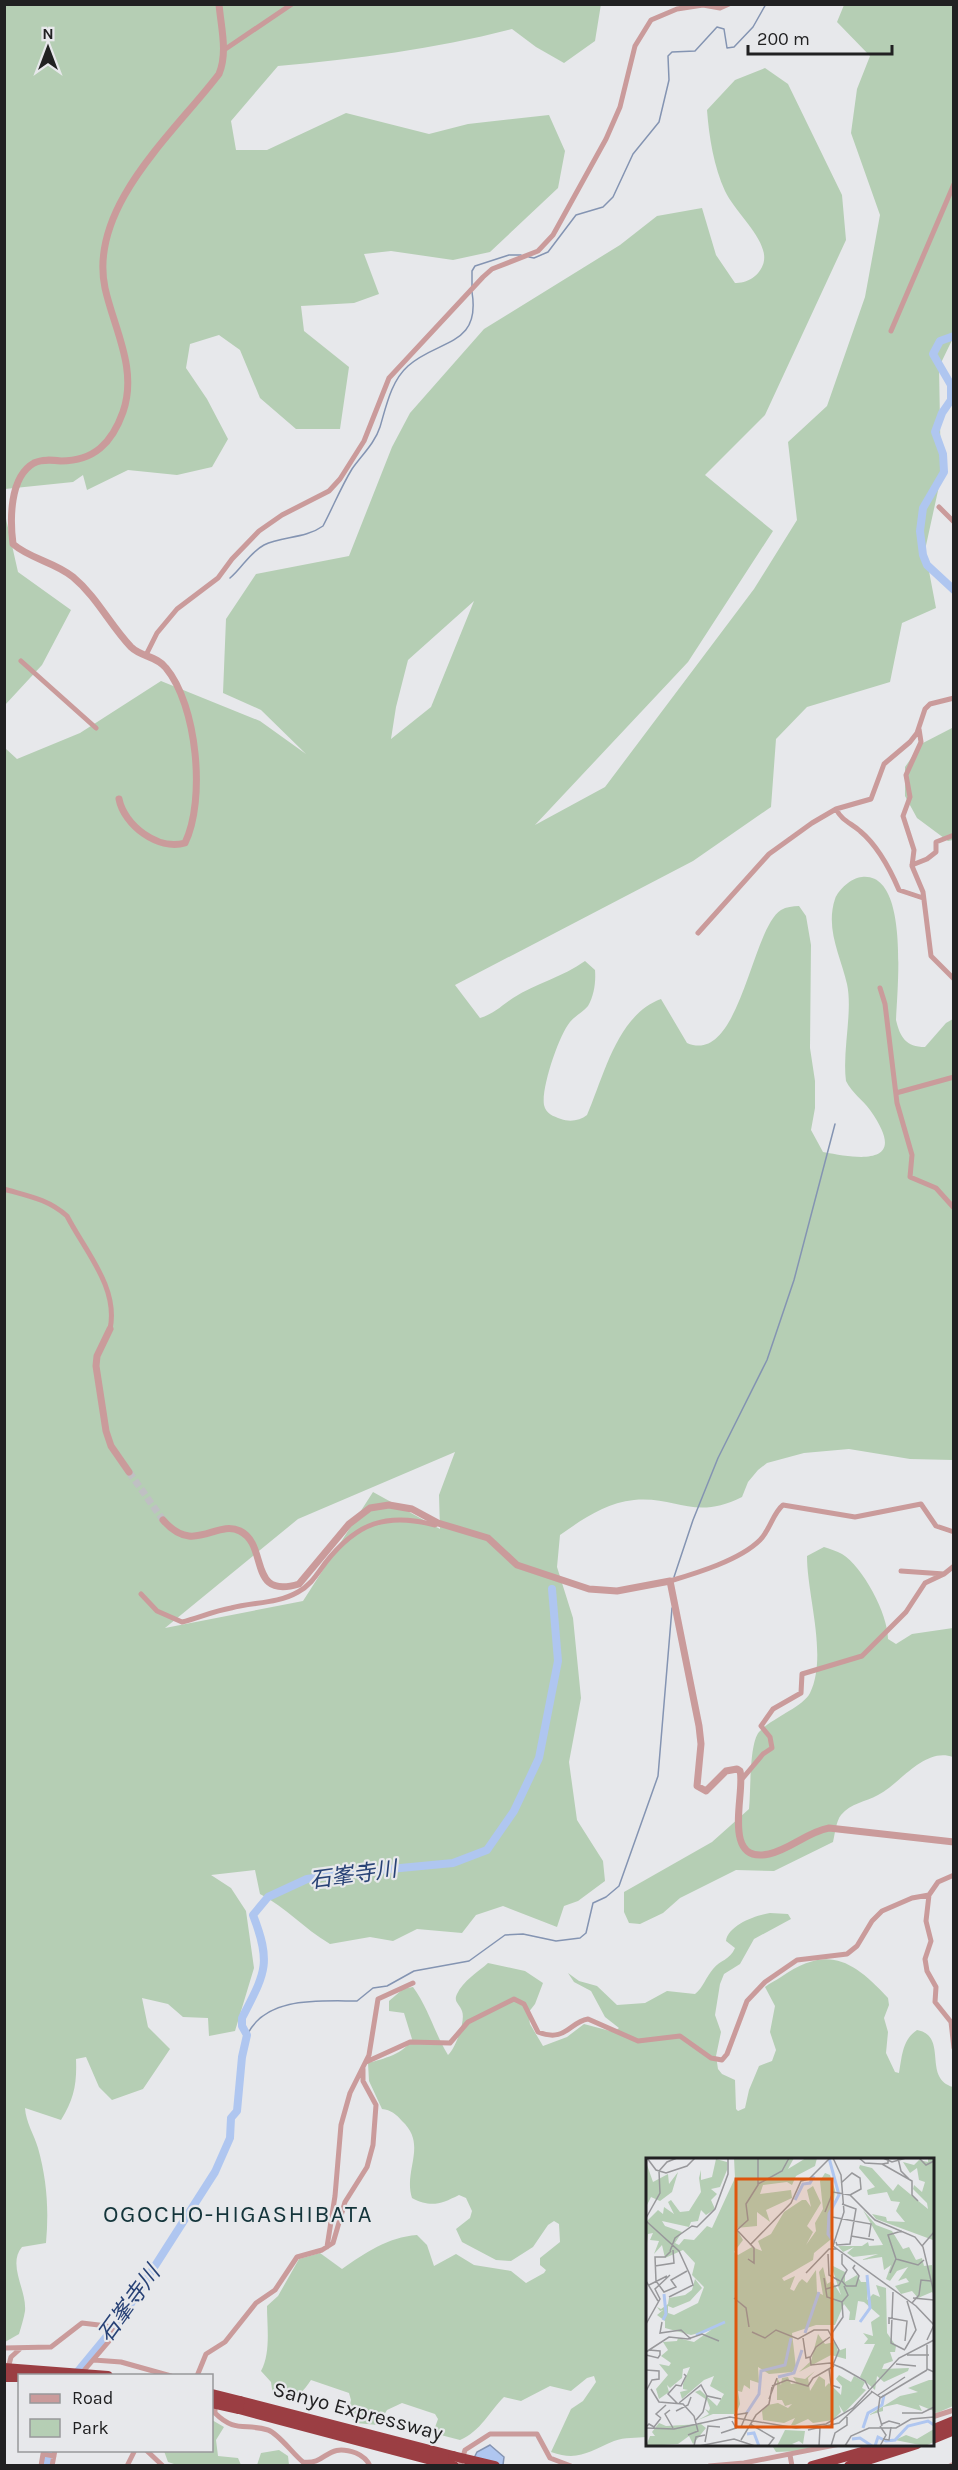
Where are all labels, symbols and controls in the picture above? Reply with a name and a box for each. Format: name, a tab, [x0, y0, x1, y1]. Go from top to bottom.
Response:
north arrow	[18, 18, 78, 78]
scale bar	[748, 18, 892, 56]
text: N	[42, 24, 54, 43]
text: 200 m	[757, 28, 810, 50]
water label: 石峯寺川	[308, 1856, 400, 1894]
inset map	[646, 2158, 934, 2446]
district label: OGOCHO-HIGASHIBATA	[103, 2200, 373, 2228]
water label: 石峯寺川	[93, 2259, 167, 2347]
legend	[18, 2374, 213, 2452]
street label: Sanyo Expressway	[270, 2377, 446, 2445]
text: Road	[72, 2387, 113, 2409]
text: Park	[72, 2417, 109, 2439]

